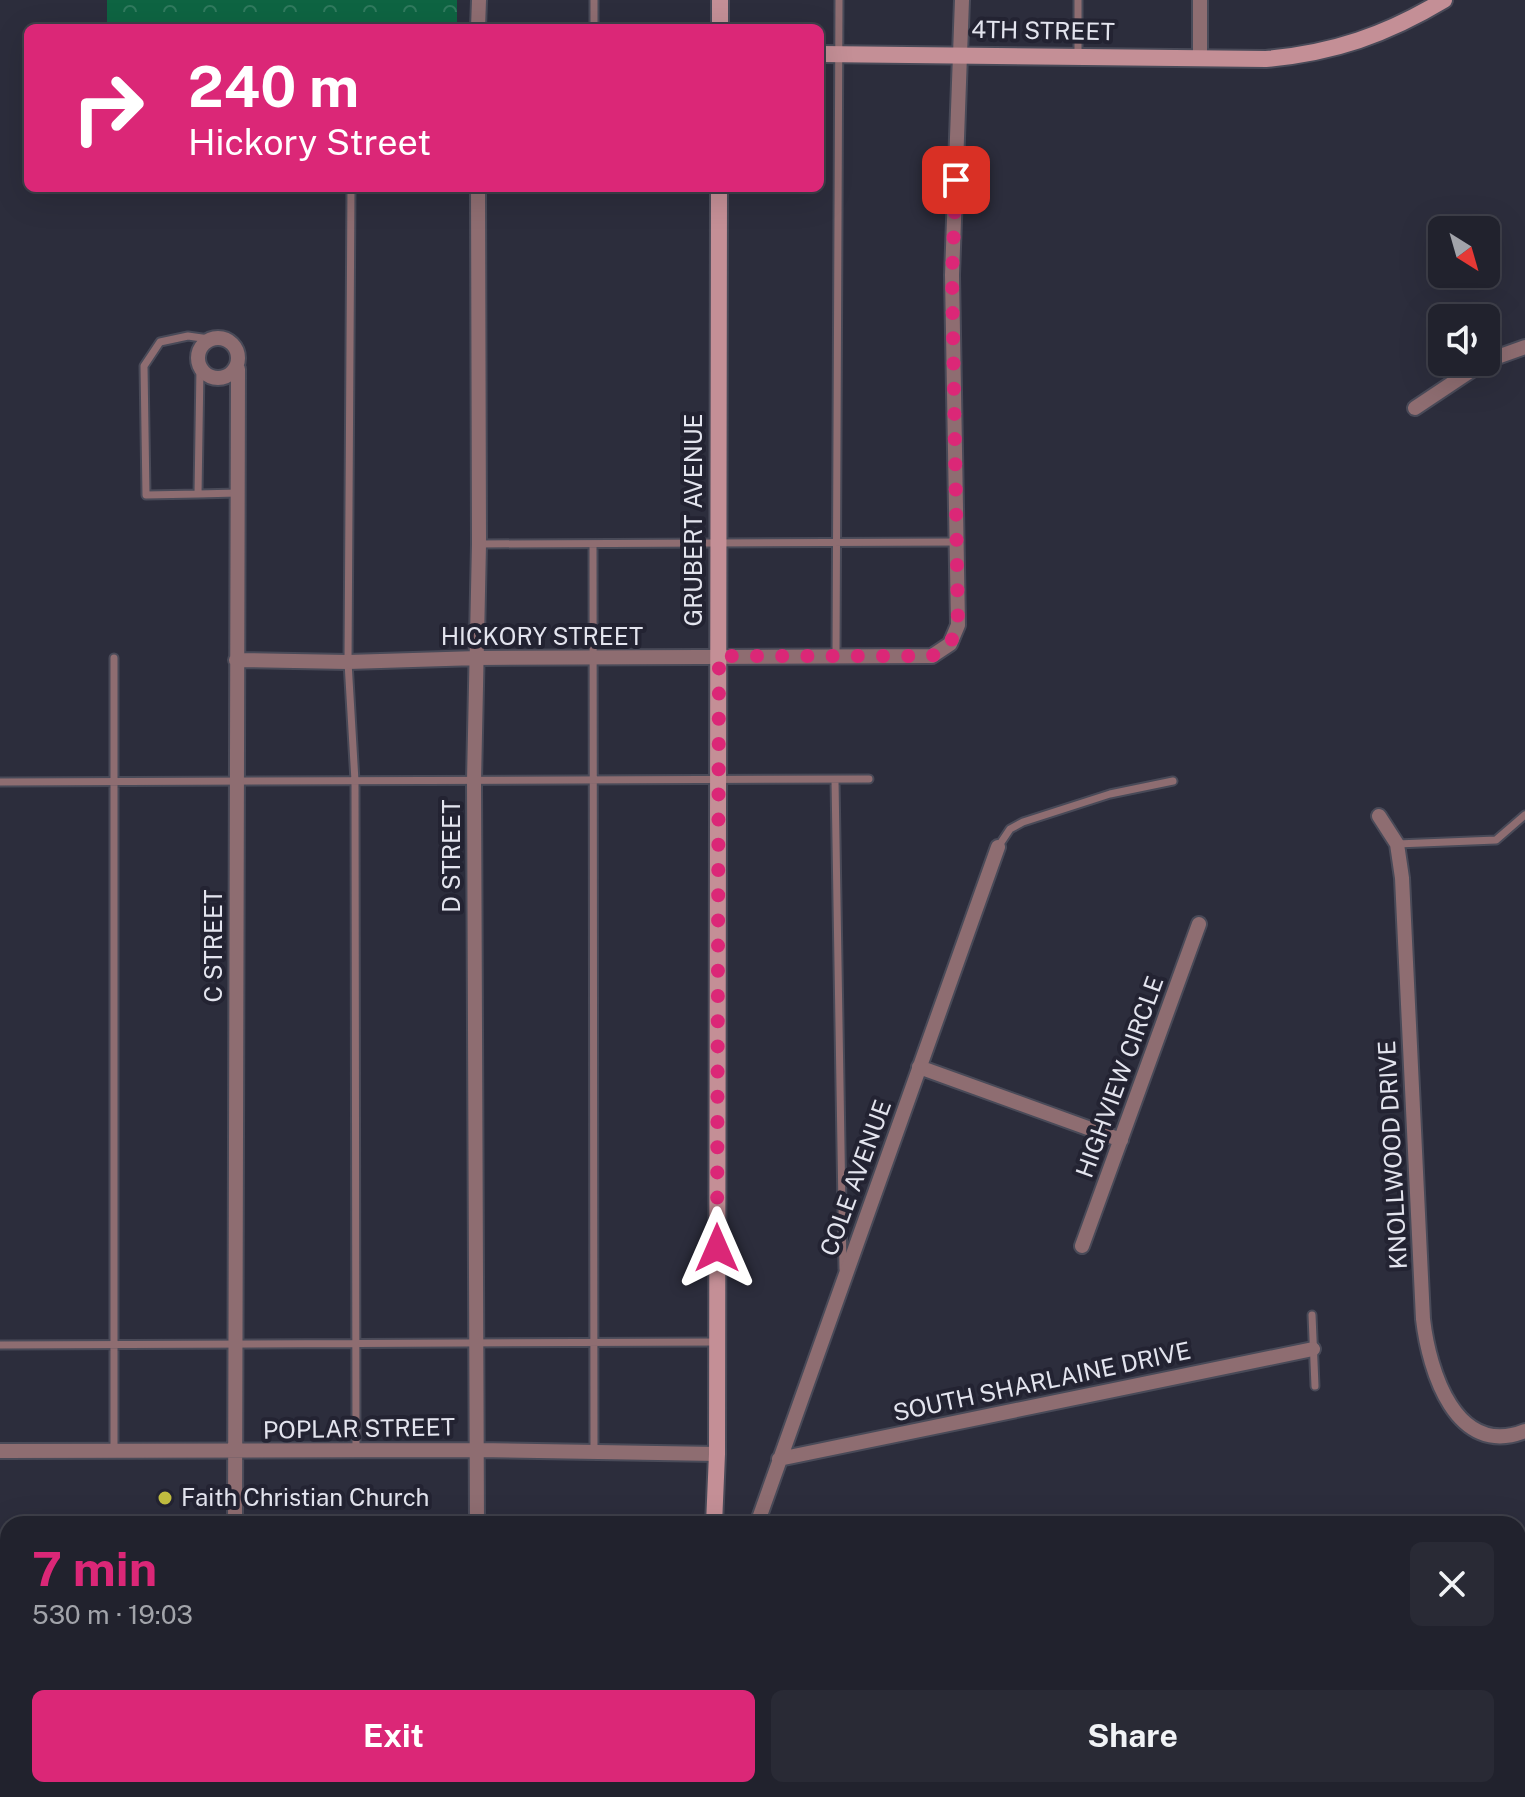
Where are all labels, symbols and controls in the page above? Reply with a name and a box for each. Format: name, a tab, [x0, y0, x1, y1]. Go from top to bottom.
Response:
street label: 4TH STREET	[971, 15, 1115, 45]
text: 240 m	[188, 54, 359, 120]
icon: right	[56, 56, 160, 160]
text: Hickory Street	[188, 121, 431, 163]
pin	[922, 146, 990, 214]
icon: arrive	[934, 158, 978, 202]
north arrow	[1428, 216, 1500, 288]
map controls	[1428, 216, 1500, 376]
button: sound	[1428, 304, 1500, 376]
street label: GRUBERT AVENUE	[679, 414, 707, 626]
street label: HICKORY STREET	[441, 622, 643, 650]
street label: D STREET	[437, 799, 465, 913]
street label: C STREET	[199, 889, 227, 1003]
street label: HIGHVIEW CIRCLE	[1070, 972, 1169, 1181]
street label: KNOLLWOOD DRIVE	[1372, 1040, 1412, 1270]
street label: COLE AVENUE	[814, 1096, 896, 1259]
position arrow	[675, 1206, 759, 1290]
street label: SOUTH SHARLAINE DRIVE	[890, 1336, 1193, 1426]
street label: POPLAR STREET	[263, 1412, 455, 1444]
place label: Faith Christian Church	[181, 1483, 429, 1511]
marker: Faith Christian Church	[156, 1489, 174, 1507]
text: 7 min	[32, 1540, 157, 1597]
button: close	[1410, 1542, 1494, 1626]
text: 530 m · 19:03	[32, 1599, 193, 1630]
button: Exit	[32, 1690, 755, 1782]
button: Share	[771, 1690, 1494, 1782]

